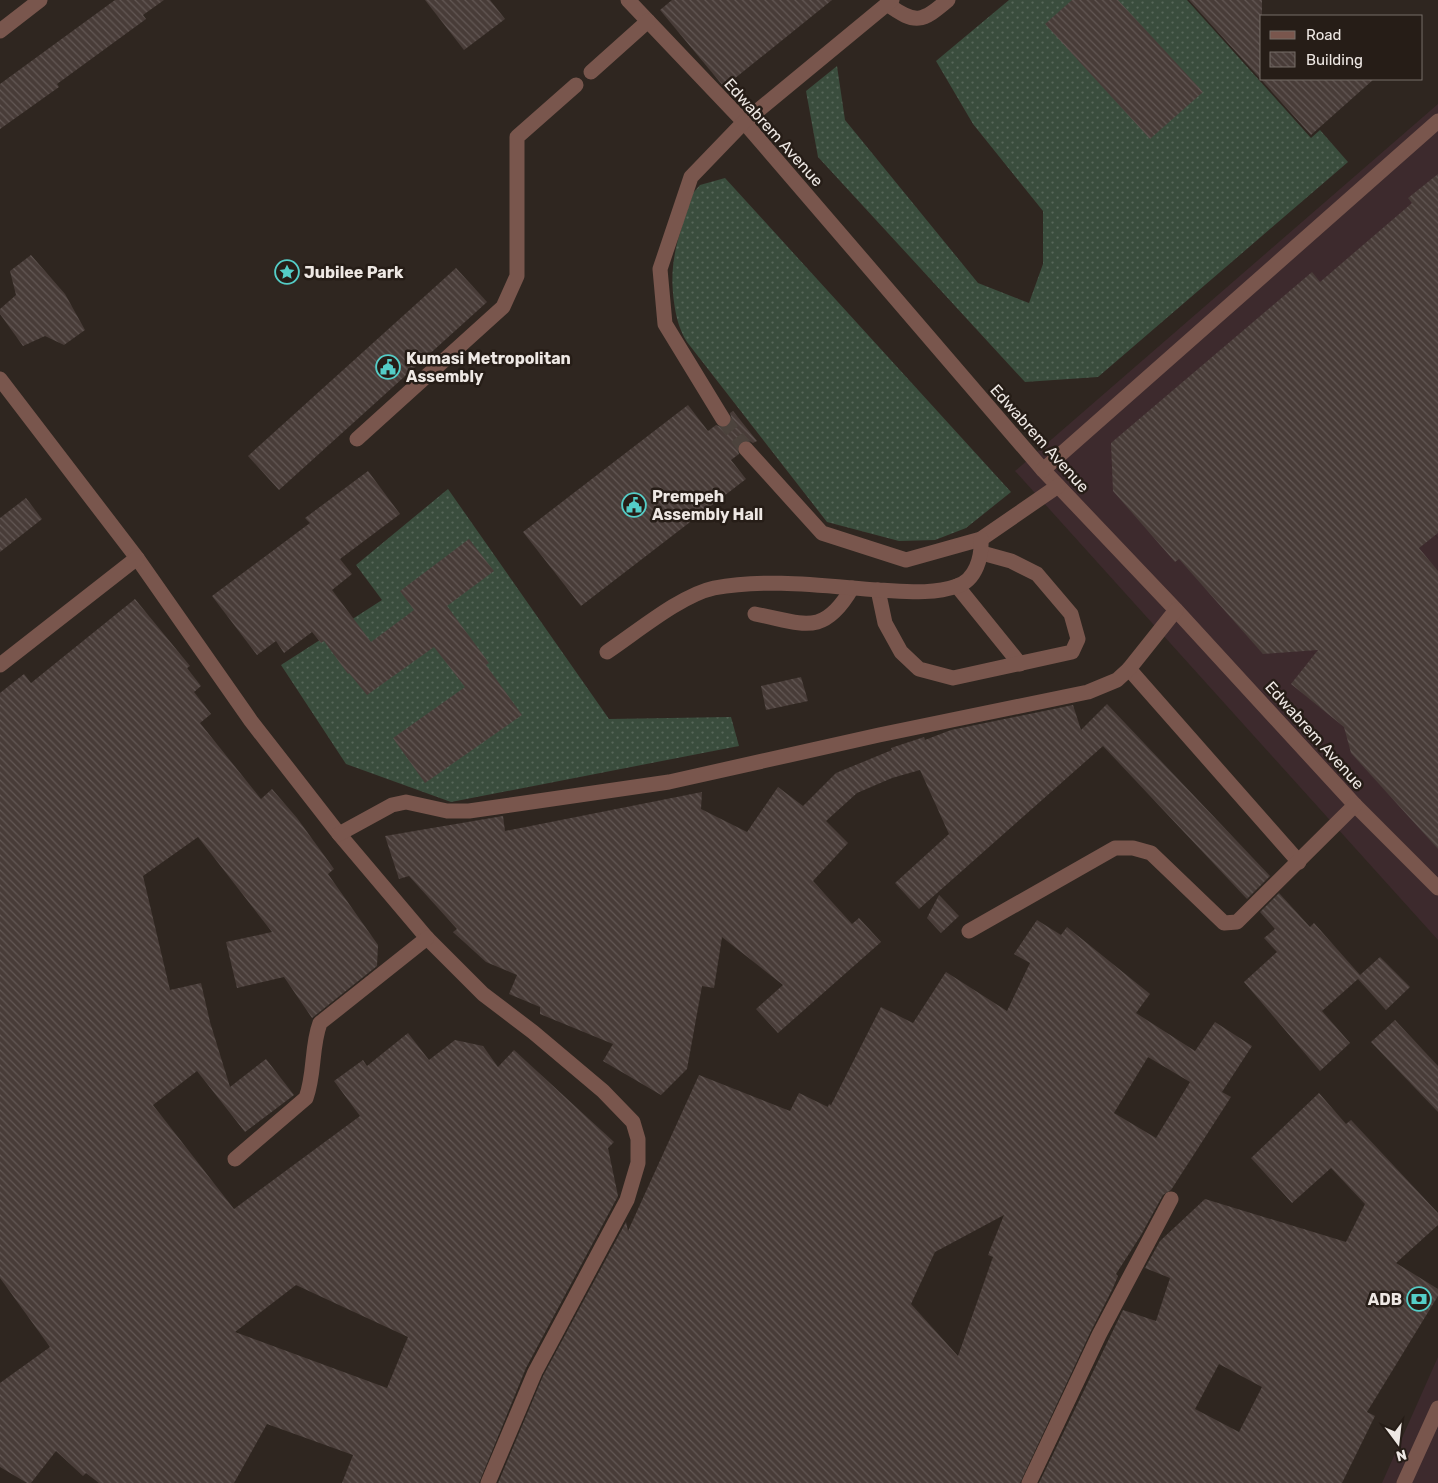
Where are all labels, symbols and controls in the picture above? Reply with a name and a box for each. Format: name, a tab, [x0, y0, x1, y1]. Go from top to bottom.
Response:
legend	[1260, 15, 1423, 80]
text: Road	[1306, 26, 1342, 44]
text: Building	[1306, 51, 1363, 69]
street label: Edwabrem Avenue	[720, 74, 827, 190]
place icon: Jubilee Park	[274, 259, 300, 285]
place label: Jubilee Park	[304, 263, 404, 282]
place label: Kumasi Metropolitan Assembly	[406, 349, 571, 386]
public building icon: Kumasi Metropolitan Assembly	[375, 354, 401, 380]
street label: Edwabrem Avenue	[986, 380, 1093, 496]
place label: Prempeh Assembly Hall	[652, 487, 763, 524]
public building icon: Prempeh Assembly Hall	[621, 492, 647, 518]
street label: Edwabrem Avenue	[1261, 677, 1368, 793]
bank icon: ADB	[1406, 1286, 1432, 1312]
place label: ADB	[1368, 1290, 1402, 1309]
north arrow	[1373, 1418, 1423, 1468]
text: N	[1394, 1446, 1408, 1465]

